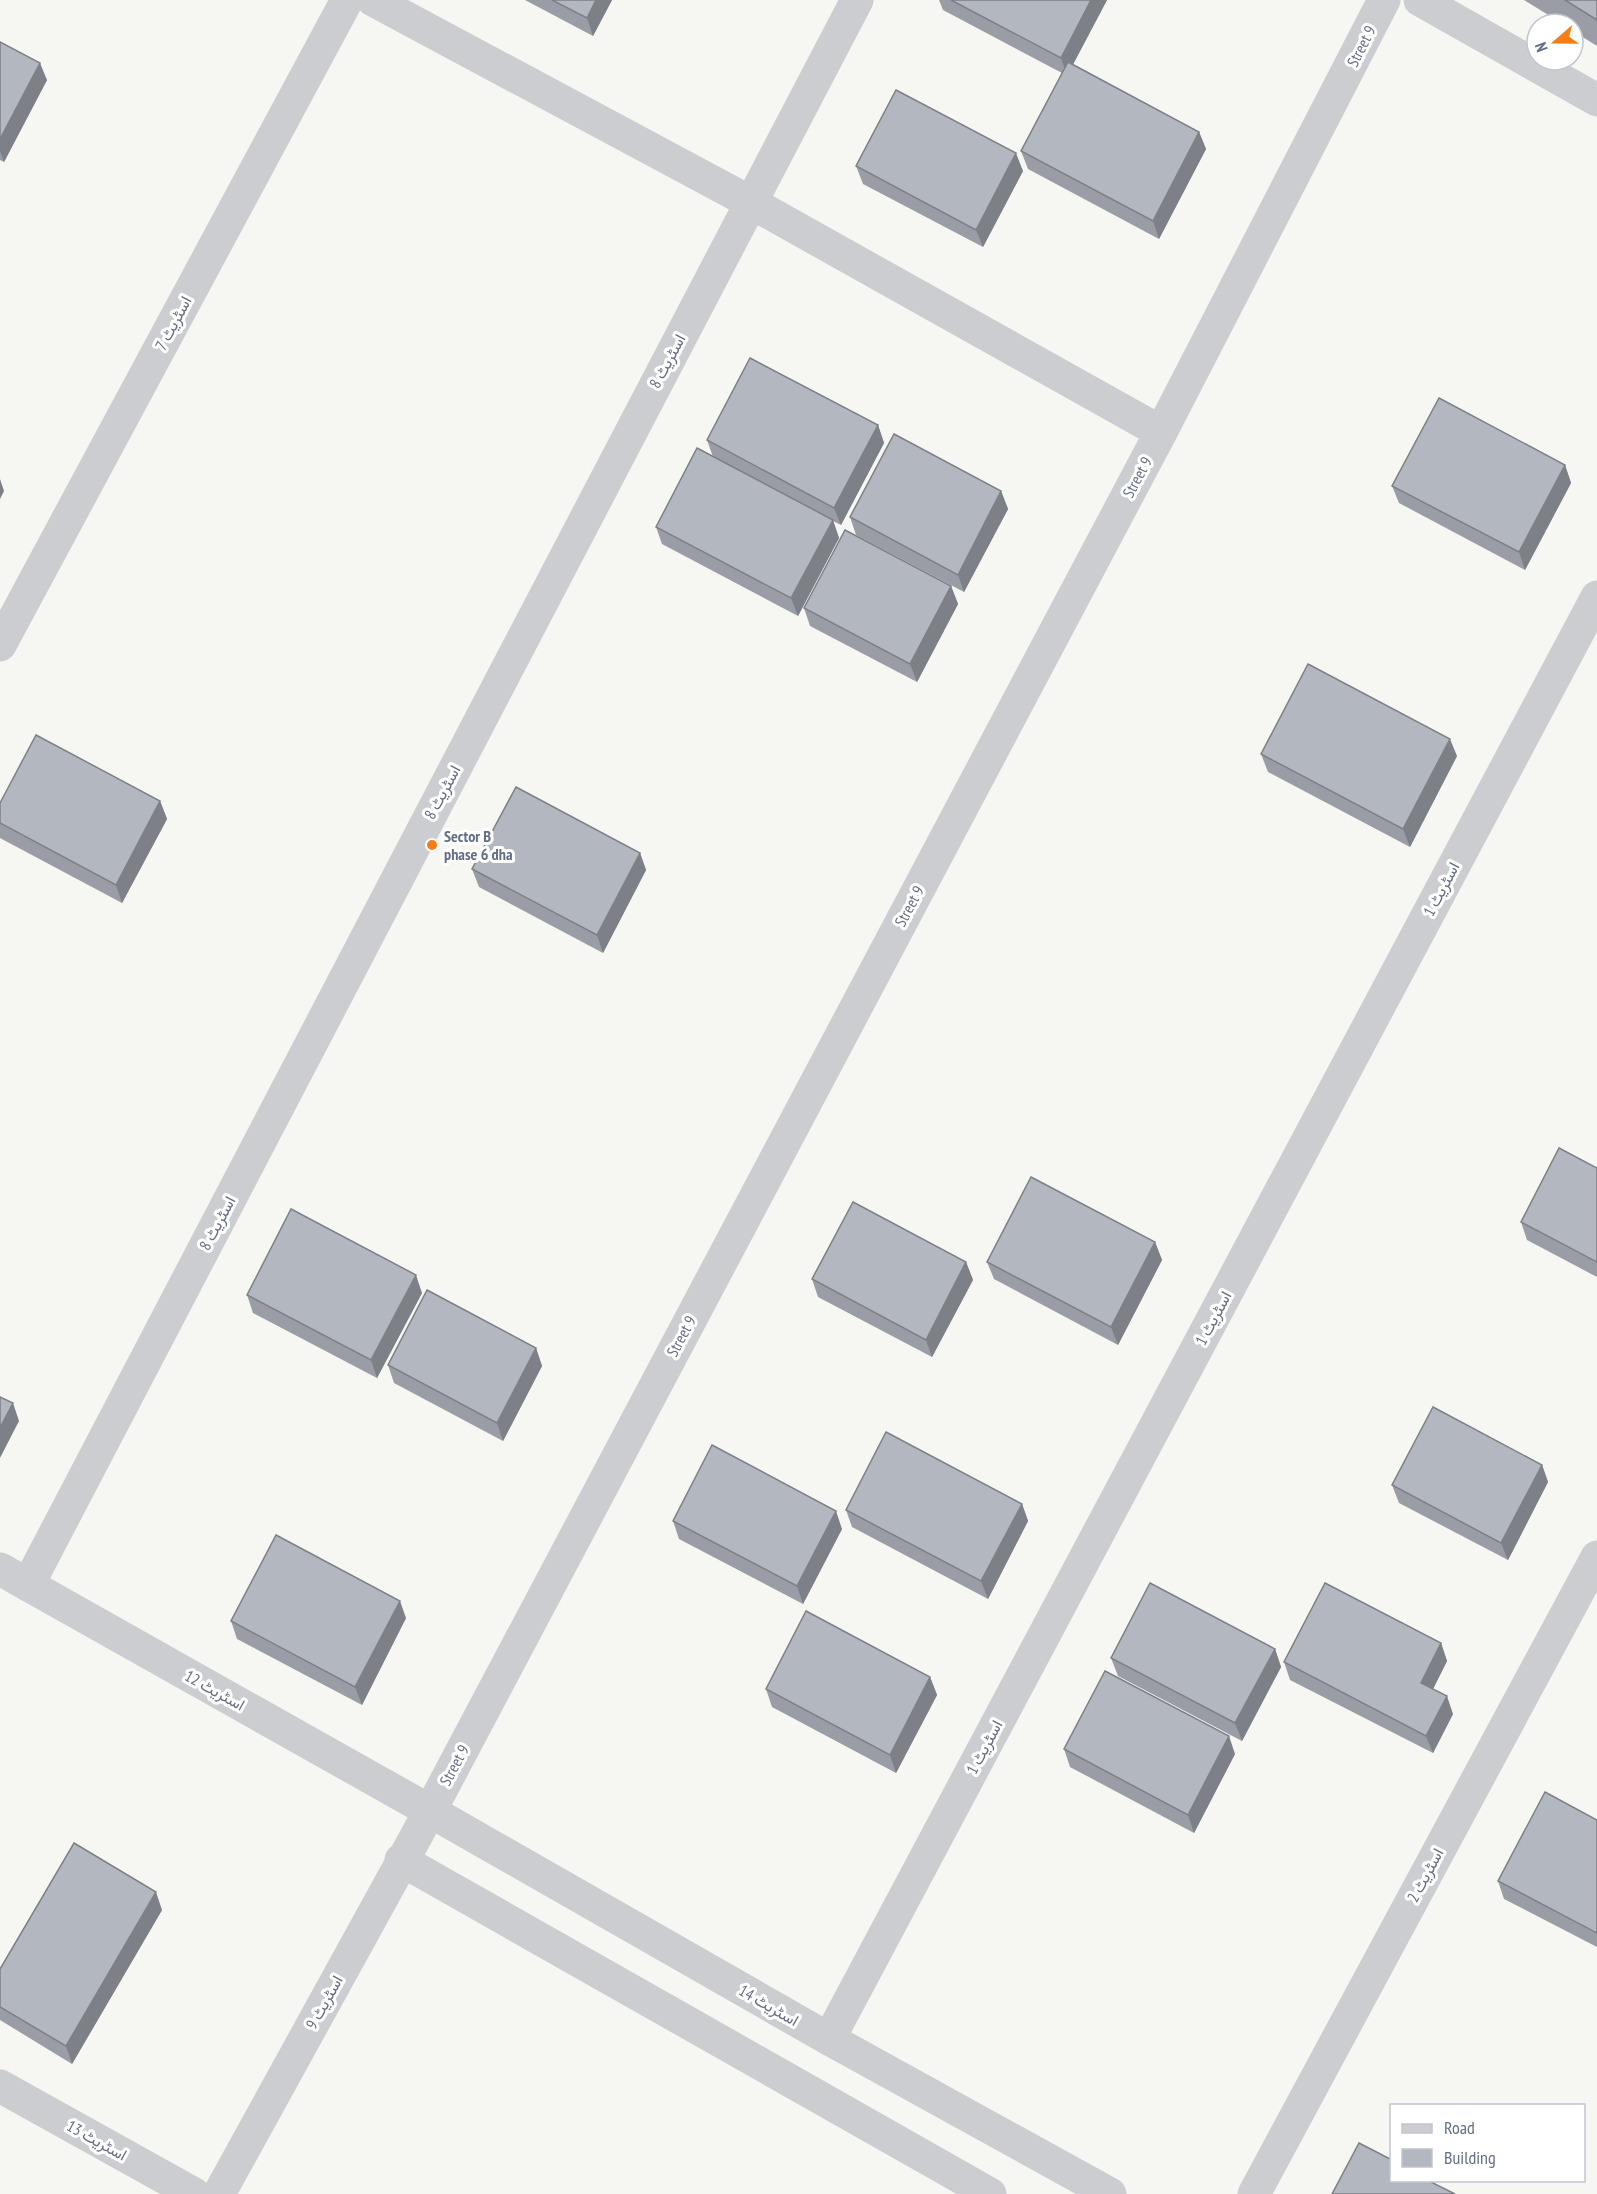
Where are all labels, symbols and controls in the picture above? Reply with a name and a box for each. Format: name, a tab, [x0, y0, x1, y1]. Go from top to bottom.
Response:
north arrow	[1525, 12, 1585, 72]
street label: Street 9	[1342, 22, 1380, 70]
text: N	[1530, 40, 1552, 55]
street label: اسٹریٹ 7	[150, 293, 196, 354]
street label: اسٹریٹ 8	[644, 331, 690, 392]
street label: Street 9	[1118, 453, 1156, 501]
street label: اسٹریٹ 8	[419, 762, 465, 823]
place label: Sector B phase 6 dha	[444, 826, 513, 864]
marker: Sector B phase 6 dha	[425, 838, 439, 852]
street label: اسٹریٹ 1	[1418, 859, 1464, 920]
street label: Street 9	[890, 882, 928, 930]
street label: اسٹریٹ 8	[194, 1193, 240, 1254]
street label: اسٹریٹ 1	[1190, 1288, 1236, 1349]
street label: Street 9	[662, 1312, 700, 1360]
street label: اسٹریٹ 12	[181, 1665, 249, 1716]
street label: اسٹریٹ 1	[961, 1717, 1007, 1778]
street label: Street 9	[435, 1741, 473, 1789]
street label: اسٹریٹ 2	[1402, 1845, 1448, 1906]
street label: اسٹریٹ 9	[301, 1972, 348, 2033]
street label: اسٹریٹ 14	[735, 1980, 802, 2031]
legend	[1390, 2104, 1585, 2182]
street label: اسٹریٹ 13	[63, 2115, 131, 2166]
text: Road	[1444, 2116, 1475, 2139]
text: Building	[1444, 2146, 1496, 2169]

